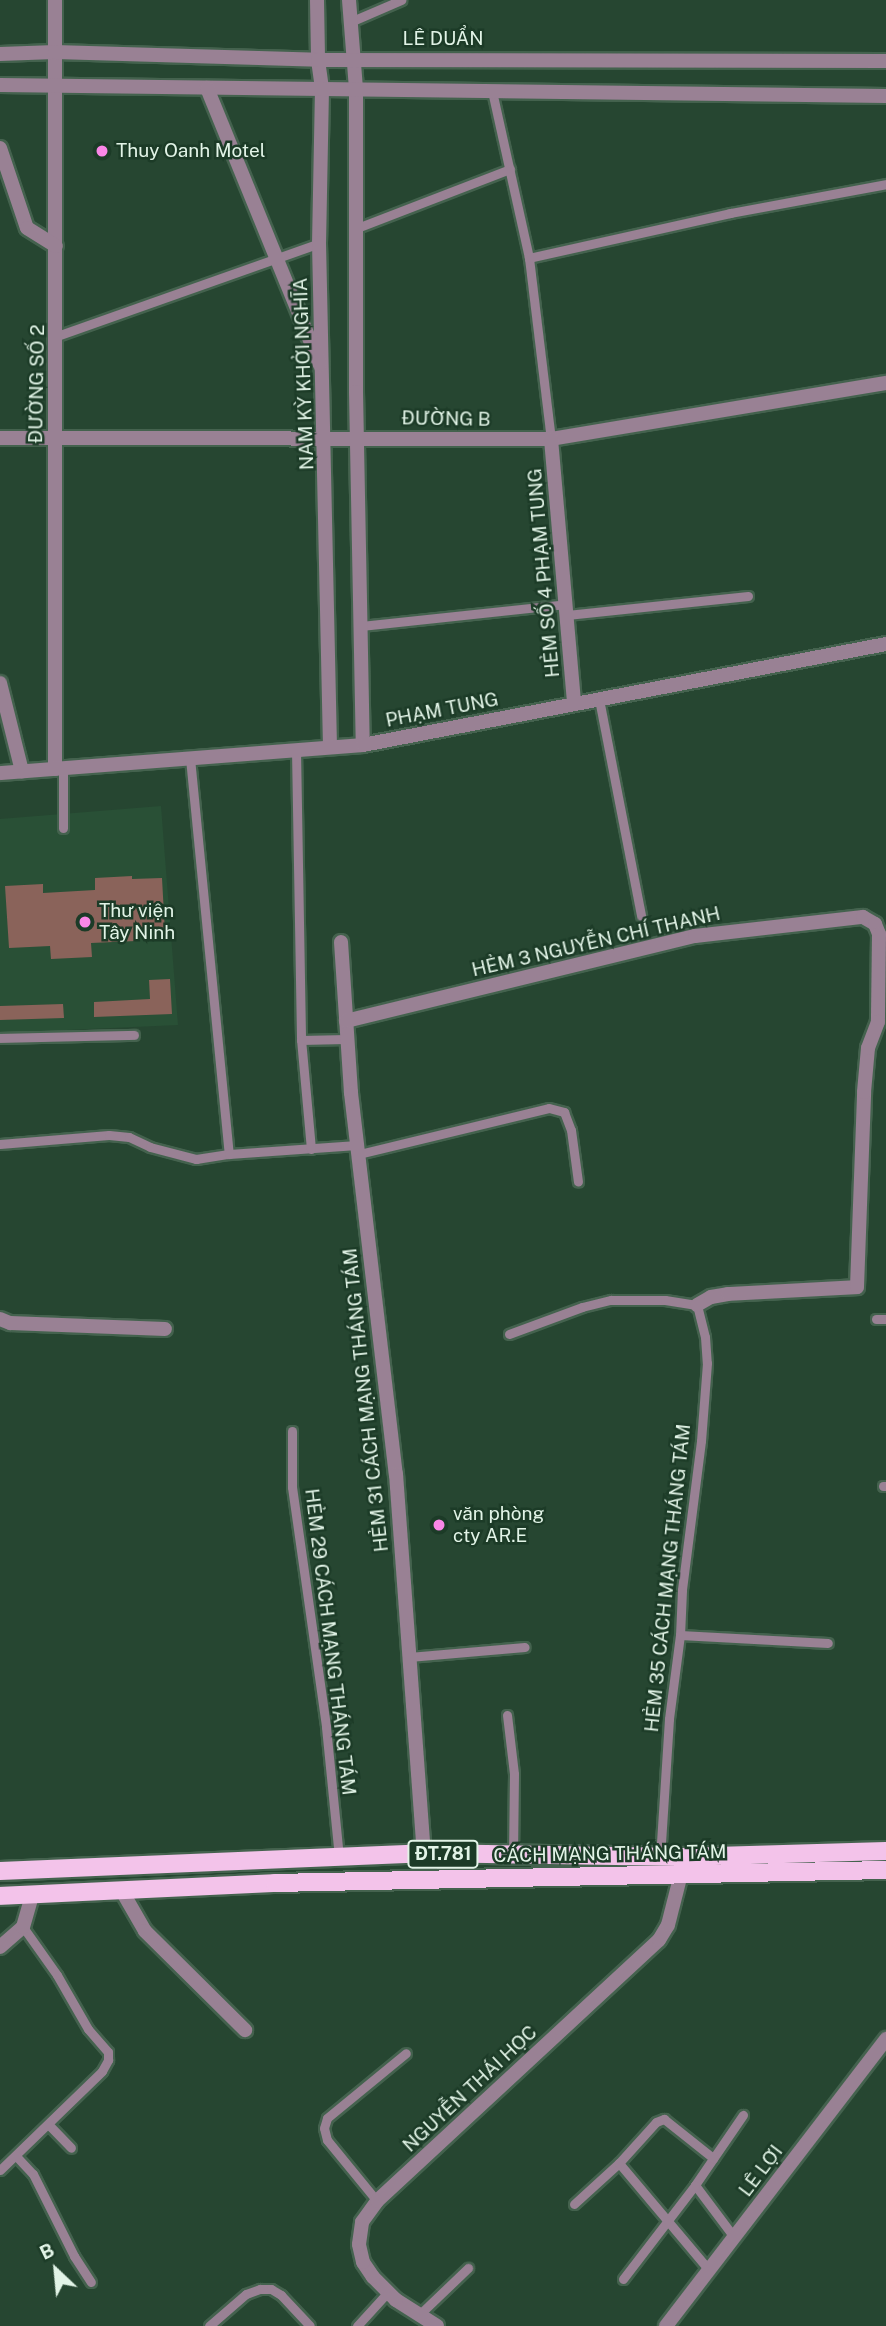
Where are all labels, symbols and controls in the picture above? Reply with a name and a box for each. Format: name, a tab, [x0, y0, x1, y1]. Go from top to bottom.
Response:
street label: LÊ DUẨN	[402, 28, 484, 50]
place label: Thuy Oanh Motel	[116, 140, 265, 162]
marker: Thuy Oanh Motel	[94, 143, 110, 159]
street label: NAM KỲ KHỞI NGHĨA	[289, 277, 319, 471]
street label: ĐƯỜNG SỐ 2	[25, 324, 49, 444]
street label: ĐƯỜNG B	[401, 407, 491, 431]
street label: HẺM SỐ 4 PHẠM TUNG	[523, 467, 565, 679]
street label: PHẠM TUNG	[384, 688, 500, 732]
place label: Thư viện Tây Ninh	[99, 900, 175, 944]
street label: HẺM 3 NGUYỄN CHÍ THANH	[470, 902, 722, 982]
marker: Thư viện Tây Ninh	[77, 914, 93, 930]
street label: HẺM 31 CÁCH MẠNG THÁNG TÁM	[339, 1247, 393, 1553]
street label: HẺM 35 CÁCH MẠNG THÁNG TÁM	[640, 1423, 696, 1733]
street label: HẺM 29 CÁCH MẠNG THÁNG TÁM	[300, 1487, 360, 1797]
place label: văn phòng cty AR.E	[453, 1503, 544, 1547]
marker: văn phòng cty AR.E	[431, 1517, 447, 1533]
road number: ĐT.781	[406, 1840, 480, 1868]
street label: CÁCH MẠNG THÁNG TÁM	[493, 1841, 727, 1867]
street label: NGUYỄN THÁI HỌC	[398, 2021, 542, 2157]
street label: LÊ LỢI	[734, 2141, 788, 2201]
north arrow	[21, 2235, 91, 2305]
text: B	[36, 2238, 57, 2264]

